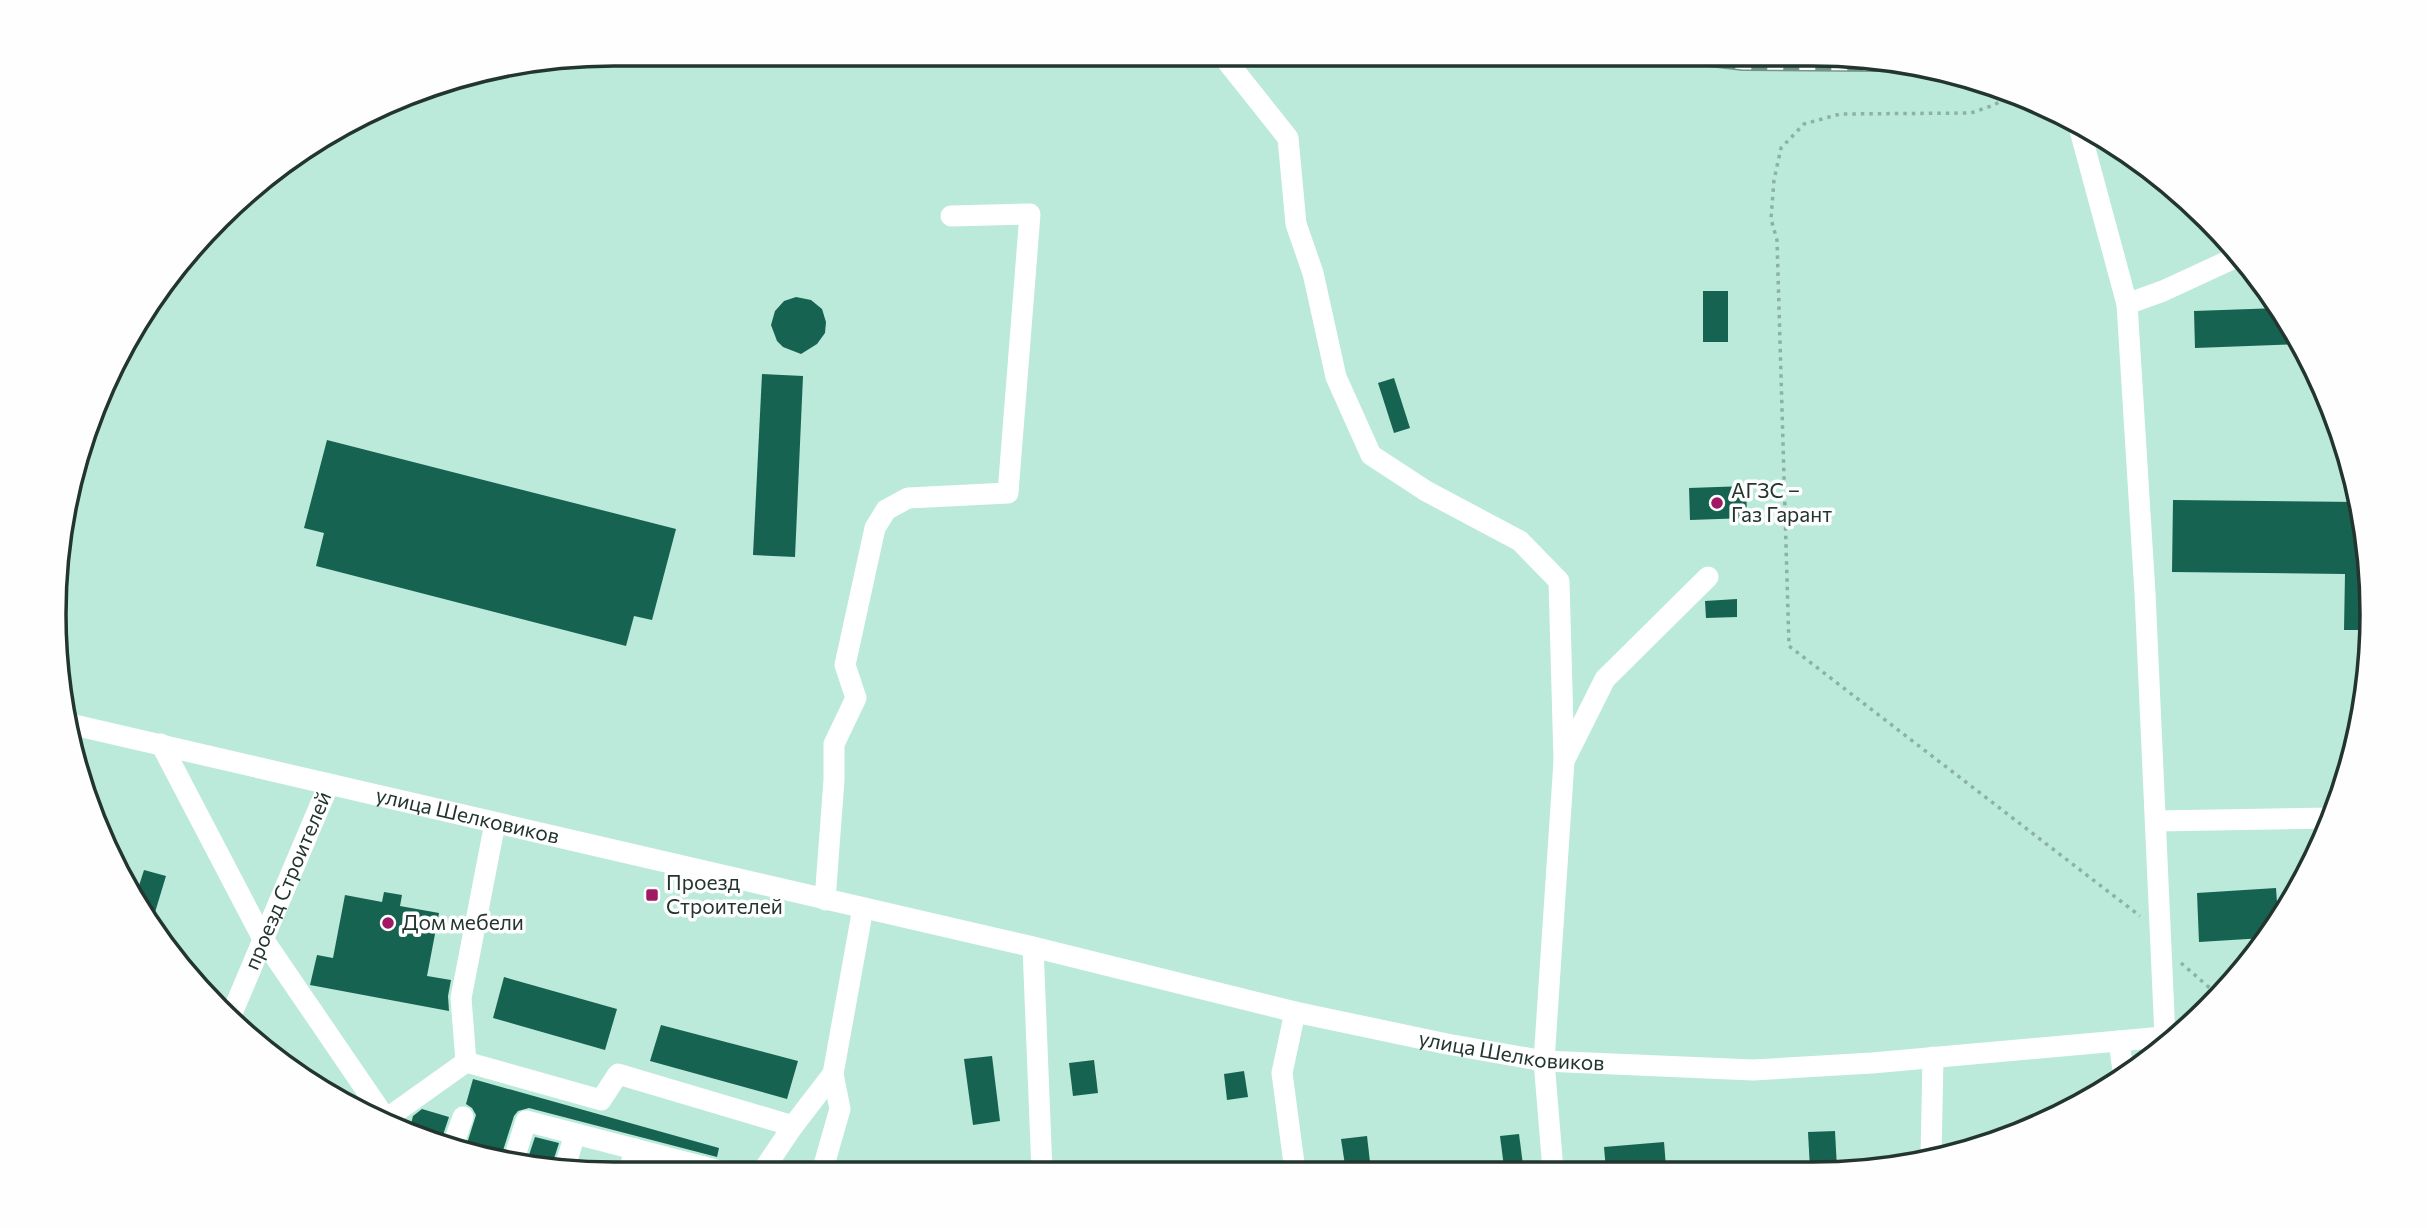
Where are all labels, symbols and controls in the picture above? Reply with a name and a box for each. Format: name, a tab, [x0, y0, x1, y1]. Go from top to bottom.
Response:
place label: АГЗС – Газ Гарант	[1731, 477, 1832, 526]
marker: АГЗС – Газ Гарант	[1709, 495, 1725, 511]
street label: улица Шелковиков	[374, 781, 562, 848]
street label: проезд Строителей	[238, 787, 335, 973]
place label: Проезд Строителей	[666, 869, 783, 918]
marker: Проезд Строителей	[644, 887, 660, 903]
place label: Дом мебели	[402, 909, 524, 934]
marker: Дом мебели	[380, 915, 396, 931]
street label: улица Шелковиков	[1417, 1024, 1605, 1075]

